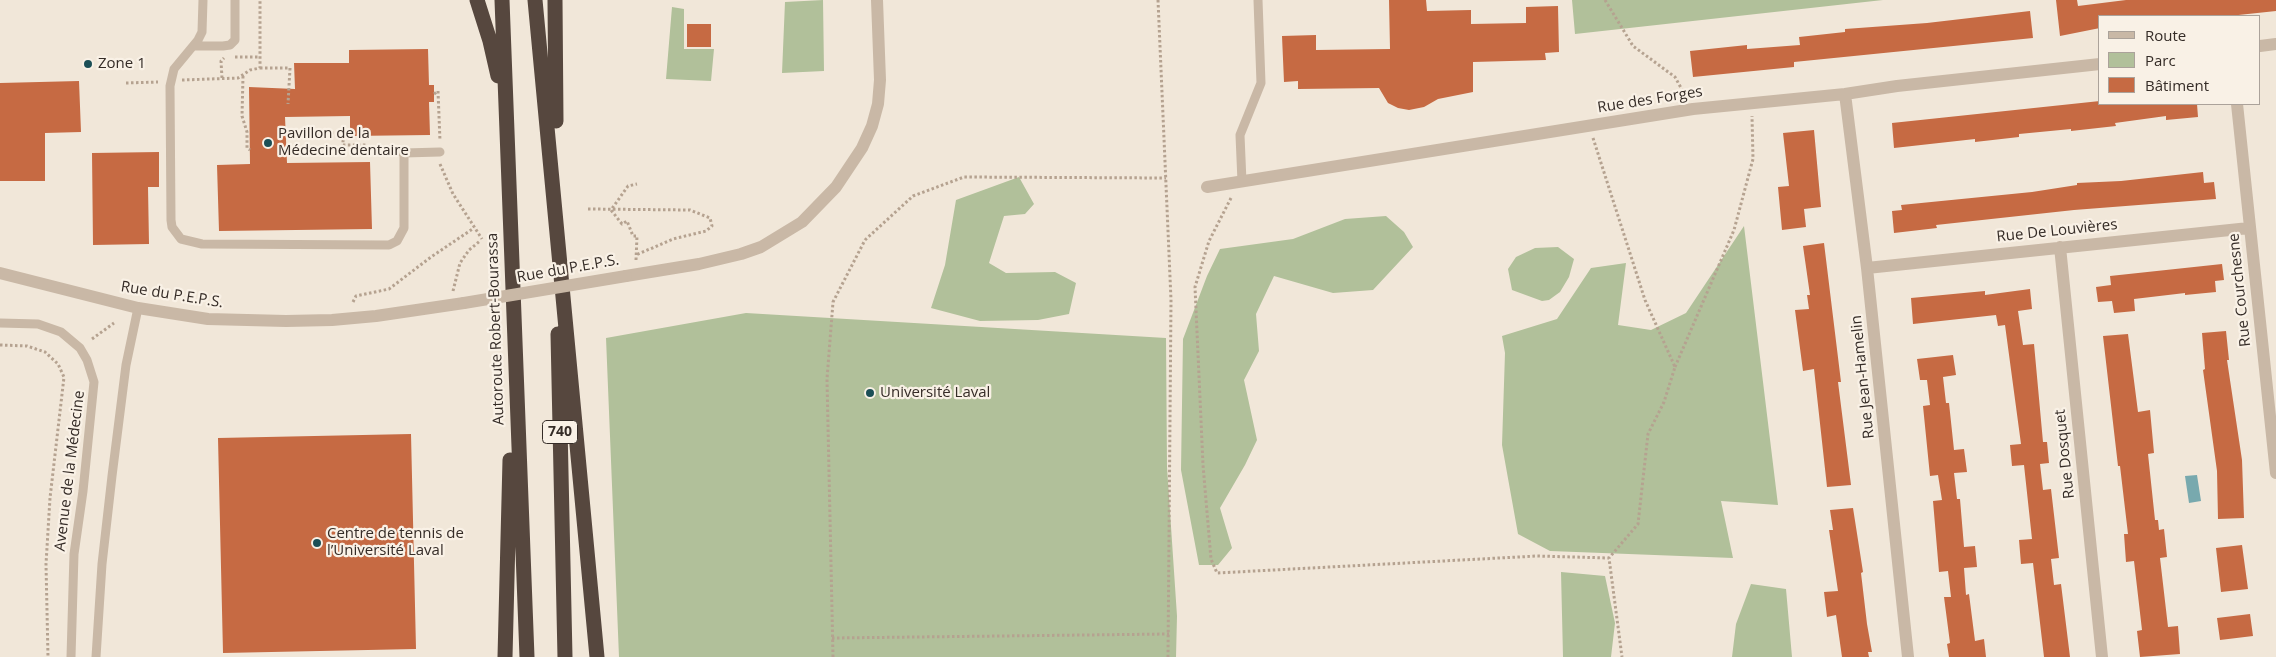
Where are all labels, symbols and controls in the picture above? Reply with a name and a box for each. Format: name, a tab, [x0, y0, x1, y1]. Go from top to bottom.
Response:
legend	[2098, 15, 2261, 105]
text: Route	[2145, 25, 2186, 45]
text: Parc	[2145, 50, 2176, 70]
place label: Zone 1	[98, 55, 146, 73]
marker: Zone 1	[82, 58, 94, 70]
text: Bâtiment	[2145, 75, 2209, 95]
street label: Rue des Forges	[1596, 83, 1704, 117]
place label: Pavillon de la Médecine dentaire	[278, 125, 409, 160]
marker: Pavillon de la Médecine dentaire	[262, 137, 274, 149]
street label: Rue De Louvières	[1996, 216, 2118, 246]
street label: Rue Courchesne	[2225, 232, 2255, 348]
street label: Autoroute Robert-Bourassa	[484, 233, 508, 425]
street label: Rue du P.E.P.S.	[516, 251, 620, 287]
street label: Rue du P.E.P.S.	[120, 278, 224, 312]
street label: Rue Jean-Hamelin	[1848, 314, 1878, 440]
place label: Université Laval	[880, 384, 990, 402]
marker: Université Laval	[864, 387, 876, 399]
street label: Avenue de la Médecine	[51, 390, 89, 552]
street label: Rue Dosquet	[2051, 408, 2079, 500]
road number: 740	[542, 421, 578, 444]
place label: Centre de tennis de l’Université Laval	[327, 525, 464, 560]
marker: Centre de tennis de l’Université Laval	[311, 537, 323, 549]

